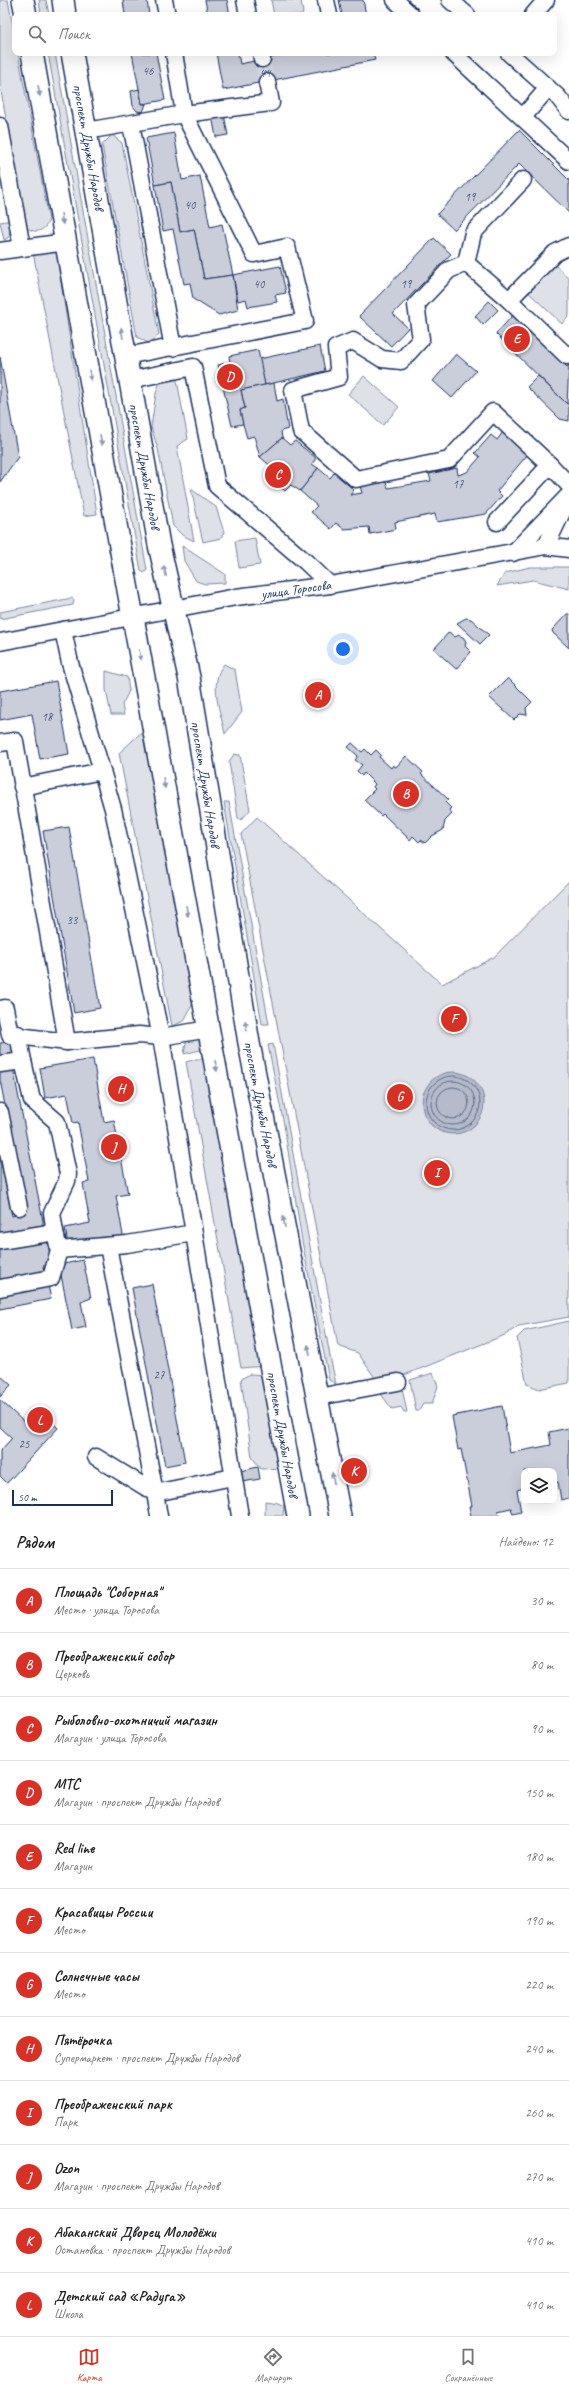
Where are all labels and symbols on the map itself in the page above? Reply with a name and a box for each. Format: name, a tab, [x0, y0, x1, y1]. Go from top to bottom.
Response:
house number: 46	[143, 63, 154, 79]
house number: 44	[260, 65, 272, 81]
street label: проспект Дружбы Народов	[69, 83, 108, 214]
one-way arrow	[36, 85, 42, 97]
house number: 19	[465, 189, 477, 205]
house number: 40	[185, 197, 197, 213]
one-way arrow	[59, 213, 65, 225]
house number: 40	[254, 276, 266, 292]
house number: 19	[401, 276, 413, 292]
pin: E	[504, 324, 530, 354]
one-way arrow	[118, 327, 124, 339]
pin: D	[217, 362, 243, 392]
one-way arrow	[87, 369, 93, 381]
street label: проспект Дружбы Народов	[125, 402, 164, 533]
one-way arrow	[99, 434, 105, 446]
pin: C	[265, 460, 291, 490]
house number: 17	[453, 476, 464, 492]
one-way arrow	[162, 565, 168, 577]
street label: улица Торосова	[259, 576, 333, 603]
your location	[333, 639, 353, 659]
one-way arrow	[137, 649, 143, 661]
pin: A	[305, 680, 331, 710]
house number: 18	[42, 709, 54, 725]
street label: проспект Дружбы Народов	[187, 720, 224, 851]
one-way arrow	[161, 777, 167, 789]
pin: B	[393, 779, 419, 809]
one-way arrow	[185, 905, 191, 917]
house number: 33	[67, 912, 79, 928]
pin: F	[441, 1004, 467, 1034]
one-way arrow	[243, 1020, 249, 1032]
street label: проспект Дружбы Народов	[240, 1040, 282, 1171]
one-way arrow	[213, 1060, 219, 1072]
pin: H	[108, 1074, 134, 1104]
pin: G	[387, 1082, 413, 1112]
pin: J	[101, 1132, 127, 1162]
pin: I	[424, 1158, 450, 1188]
one-way arrow	[281, 1216, 287, 1228]
one-way arrow	[306, 1344, 312, 1356]
house number: 27	[154, 1367, 165, 1383]
street label: проспект Дружбы Народов	[263, 1370, 302, 1501]
pin: L	[27, 1405, 53, 1435]
house number: 25	[19, 1436, 30, 1452]
pin: K	[341, 1456, 367, 1486]
one-way arrow	[330, 1472, 336, 1484]
scale bar	[12, 1488, 113, 1507]

